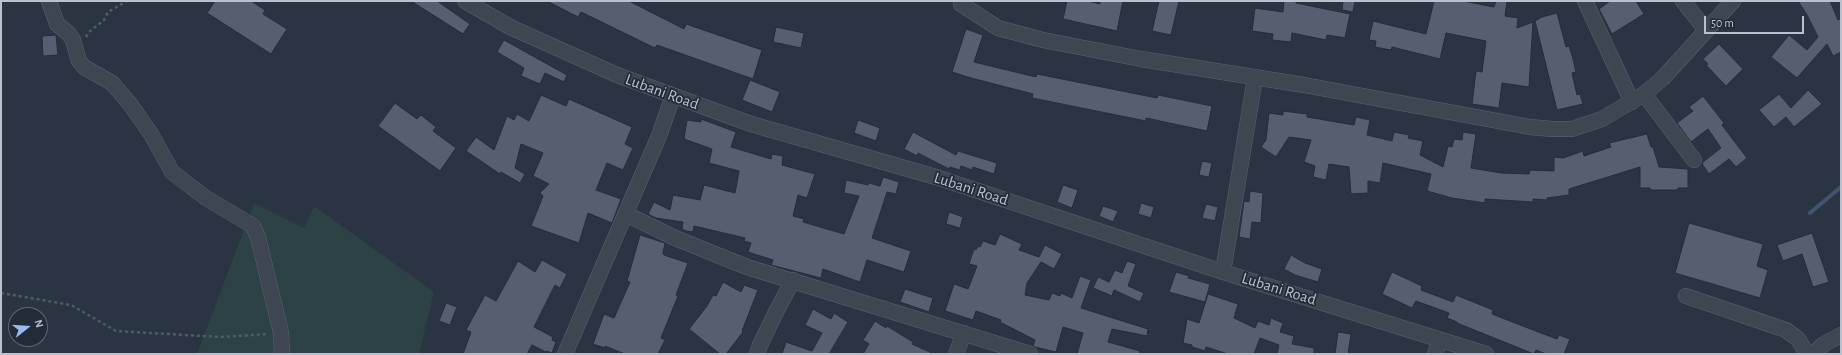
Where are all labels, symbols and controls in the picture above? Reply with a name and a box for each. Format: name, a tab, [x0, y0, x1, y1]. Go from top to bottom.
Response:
scale bar	[1706, 8, 1806, 34]
text: 50 m	[1711, 17, 1734, 29]
street label: Lubani Road	[623, 70, 701, 114]
street label: Lubani Road	[931, 168, 1011, 210]
street label: Lubani Road	[1239, 269, 1319, 309]
north arrow	[8, 307, 48, 347]
text: N	[33, 318, 45, 329]

